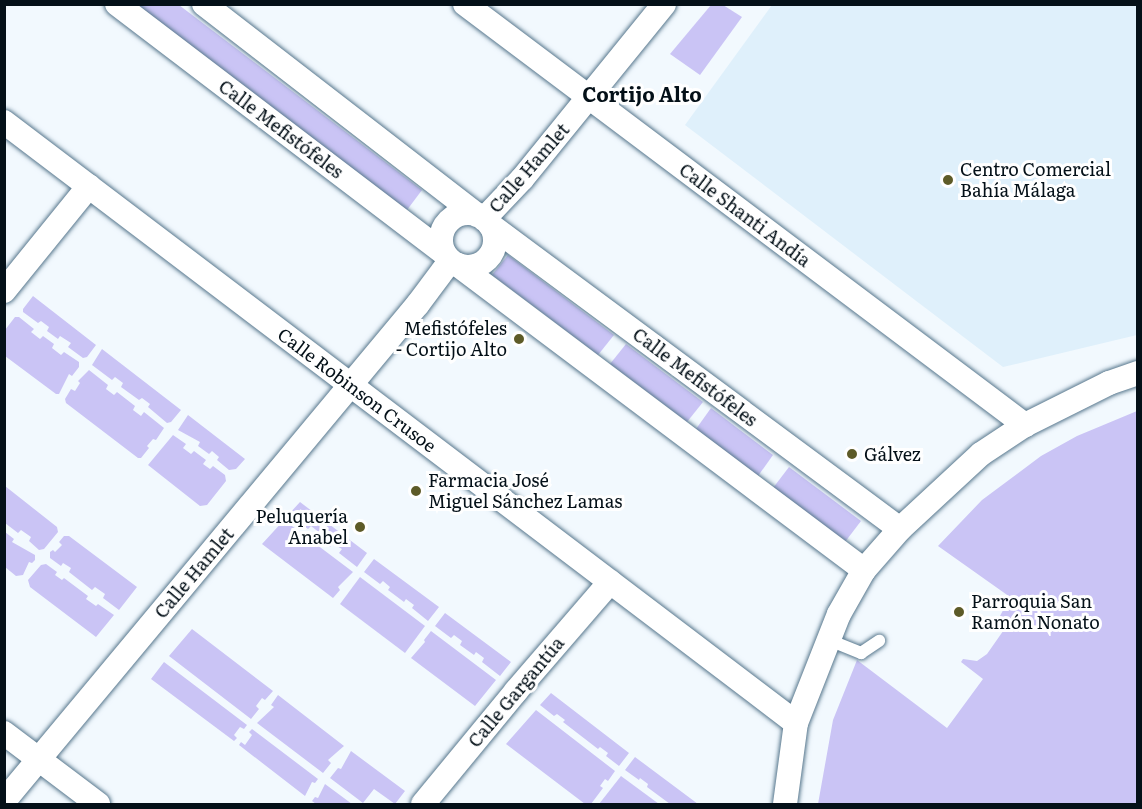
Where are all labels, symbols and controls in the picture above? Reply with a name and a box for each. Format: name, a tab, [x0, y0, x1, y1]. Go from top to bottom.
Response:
street label: Calle Mefistófeles	[215, 75, 347, 183]
district label: Cortijo Alto	[582, 81, 702, 105]
street label: Calle Hamlet	[484, 119, 574, 217]
street label: Calle Shanti Andía	[675, 159, 815, 271]
place label: Centro Comercial Bahía Málaga	[960, 159, 1111, 201]
marker: Centro Comercial Bahía Málaga	[941, 173, 955, 187]
place label: Mefistófeles - Cortijo Alto	[396, 318, 507, 360]
street label: Calle Robinson Crusoe	[274, 323, 440, 457]
street label: Calle Mefistófeles	[629, 323, 761, 431]
marker: Mefistófeles - Cortijo Alto	[512, 332, 526, 346]
place label: Gálvez	[864, 443, 921, 465]
marker: Gálvez	[845, 447, 859, 461]
place label: Farmacia José Miguel Sánchez Lamas	[428, 470, 622, 512]
marker: Farmacia José Miguel Sánchez Lamas	[409, 484, 423, 498]
place label: Peluquería Anabel	[256, 506, 348, 548]
marker: Peluquería Anabel	[353, 520, 367, 534]
street label: Calle Hamlet	[150, 523, 238, 623]
place label: Parroquia San Ramón Nonato	[971, 591, 1100, 634]
marker: Parroquia San Ramón Nonato	[952, 605, 966, 619]
street label: Calle Gargantúa	[464, 632, 568, 752]

